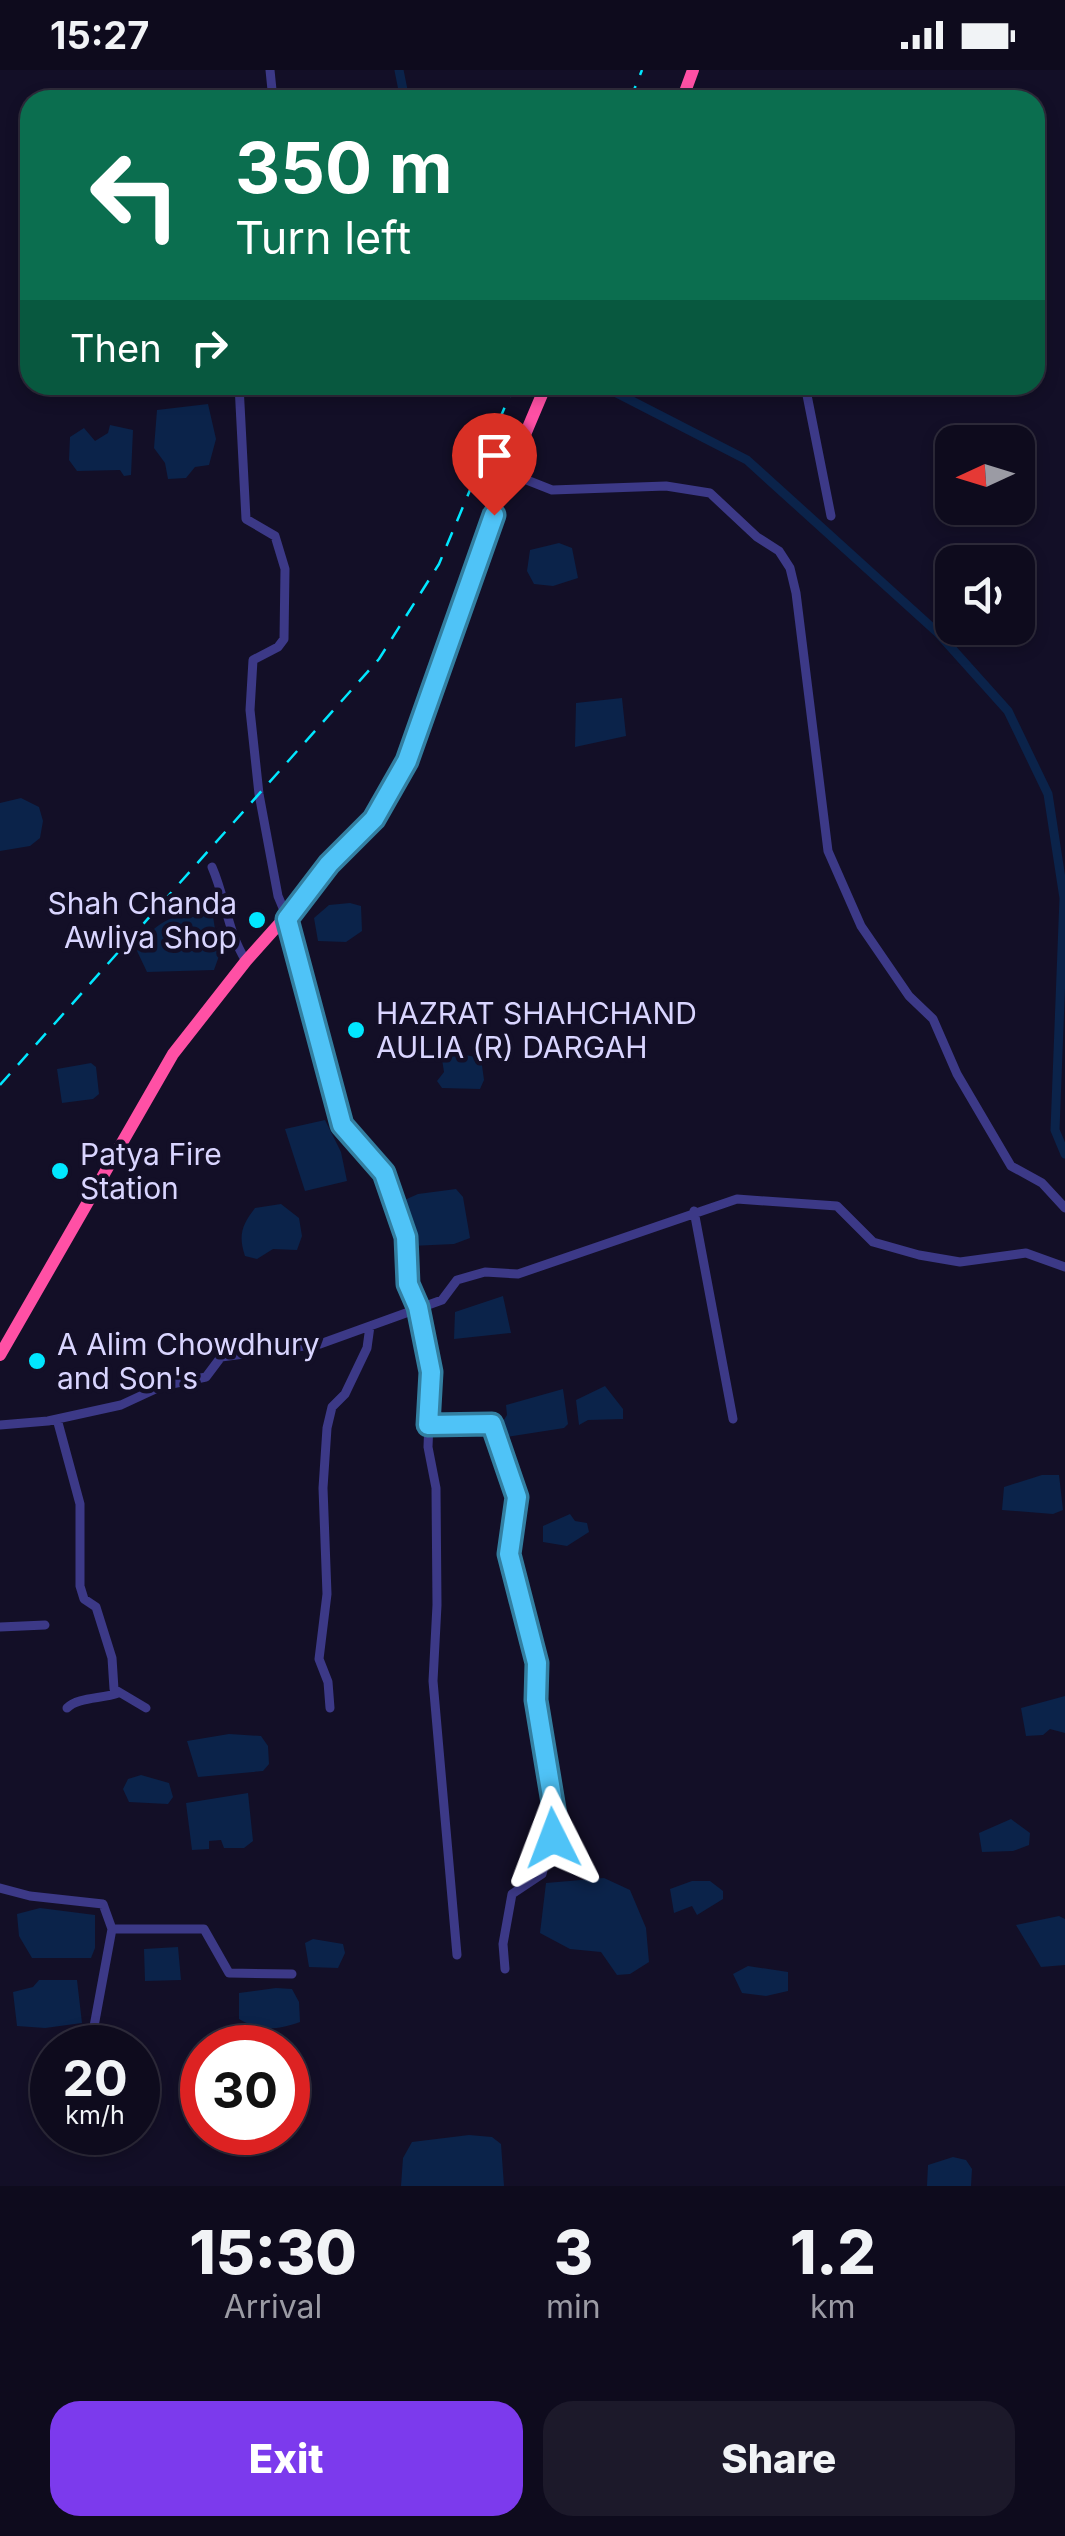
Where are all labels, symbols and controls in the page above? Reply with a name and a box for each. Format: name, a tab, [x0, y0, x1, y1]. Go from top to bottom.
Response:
text: 15:27	[50, 12, 149, 58]
text: 350 m	[235, 125, 453, 210]
icon: left	[70, 130, 200, 260]
text: Turn left	[235, 210, 411, 265]
icon: right	[182, 320, 237, 375]
text: Then	[70, 325, 162, 371]
pin	[452, 413, 537, 516]
north arrow	[935, 425, 1035, 525]
map controls	[935, 425, 1035, 645]
icon: arrive	[467, 428, 522, 483]
button: sound	[935, 545, 1035, 645]
place label: Shah Chanda Awliya Shop	[48, 885, 237, 955]
marker: Shah Chanda Awliya Shop	[246, 909, 268, 931]
place label: HAZRAT SHAHCHAND AULIA (R) DARGAH	[376, 995, 697, 1065]
marker: HAZRAT SHAHCHAND AULIA (R) DARGAH	[345, 1019, 367, 1041]
place label: Patya Fire Station	[80, 1136, 222, 1206]
marker: Patya Fire Station	[49, 1160, 71, 1182]
place label: A Alim Chowdhury and Son's	[57, 1326, 320, 1396]
marker: A Alim Chowdhury and Son's	[26, 1350, 48, 1372]
position arrow	[501, 1786, 605, 1890]
speed limit sign: 30	[180, 2025, 310, 2155]
text: 20	[62, 2048, 128, 2108]
text: km/h	[65, 2100, 125, 2130]
text: 15:30	[189, 2216, 357, 2288]
text: 3	[554, 2216, 593, 2288]
text: 1.2	[790, 2216, 876, 2288]
text: Arrival	[224, 2287, 322, 2326]
text: min	[546, 2287, 601, 2326]
text: km	[810, 2287, 856, 2326]
button: Exit	[50, 2401, 523, 2516]
button: Share	[543, 2401, 1015, 2516]

